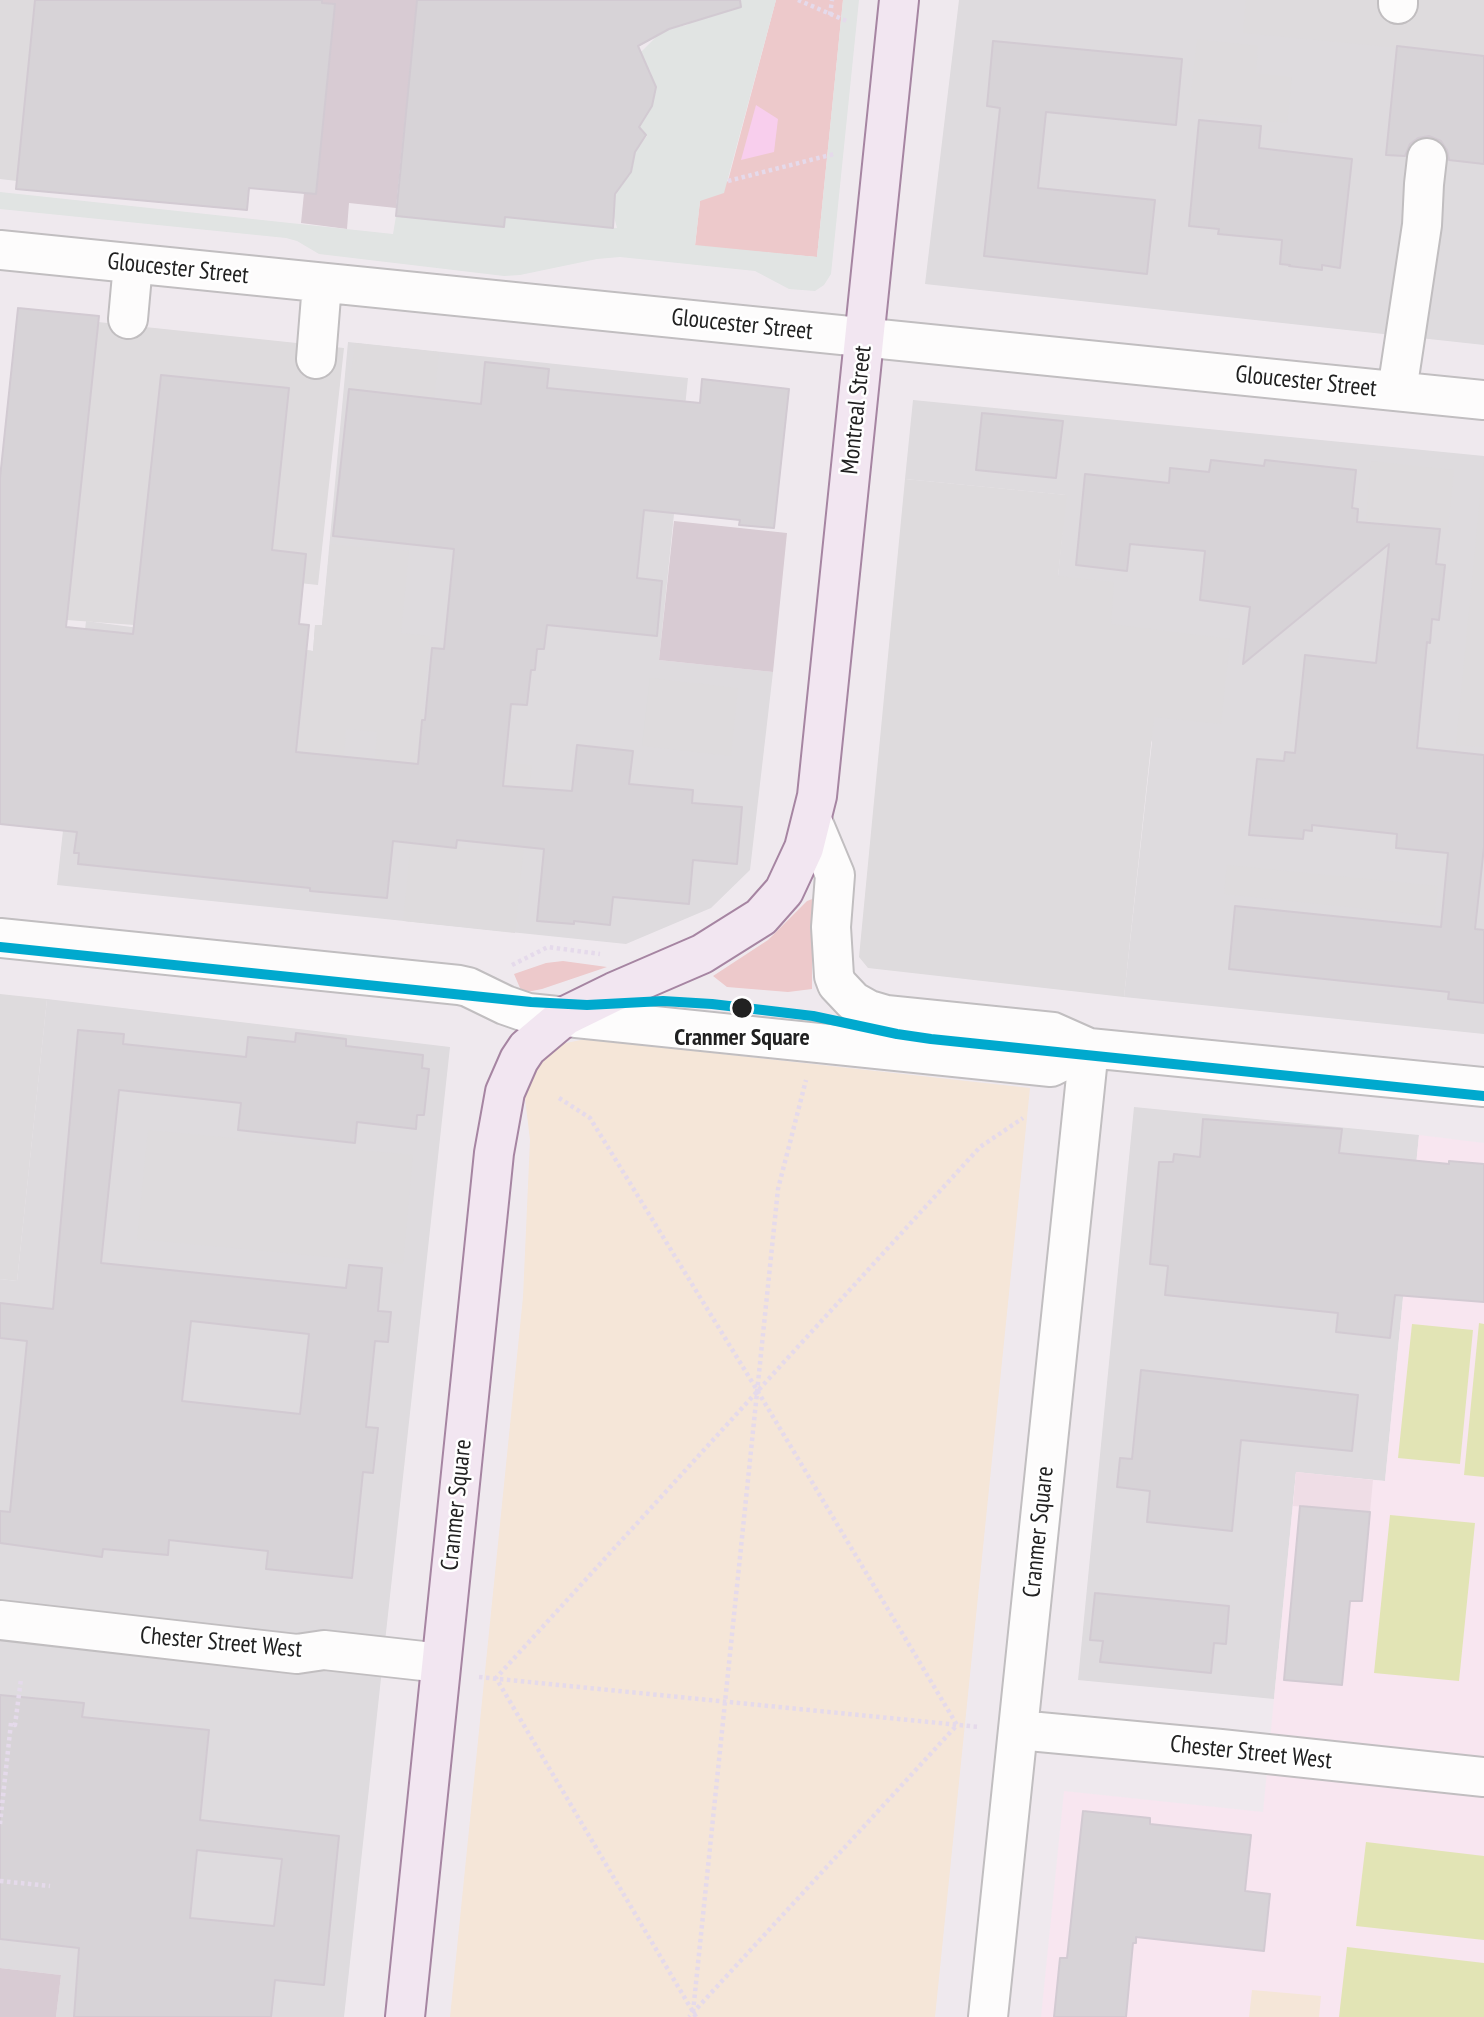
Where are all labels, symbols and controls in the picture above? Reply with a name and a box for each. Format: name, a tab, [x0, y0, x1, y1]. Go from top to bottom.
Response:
street label: Gloucester Street	[106, 247, 250, 291]
street label: Gloucester Street	[670, 303, 814, 347]
street label: Montreal Street	[836, 344, 878, 476]
street label: Gloucester Street	[1234, 360, 1378, 404]
marker: Cranmer Square	[730, 996, 754, 1020]
place label: Cranmer Square	[674, 1024, 810, 1052]
street label: Cranmer Square	[436, 1438, 478, 1572]
street label: Cranmer Square	[1018, 1465, 1060, 1599]
street label: Chester Street West	[139, 1622, 303, 1664]
street label: Chester Street West	[1169, 1730, 1333, 1776]

